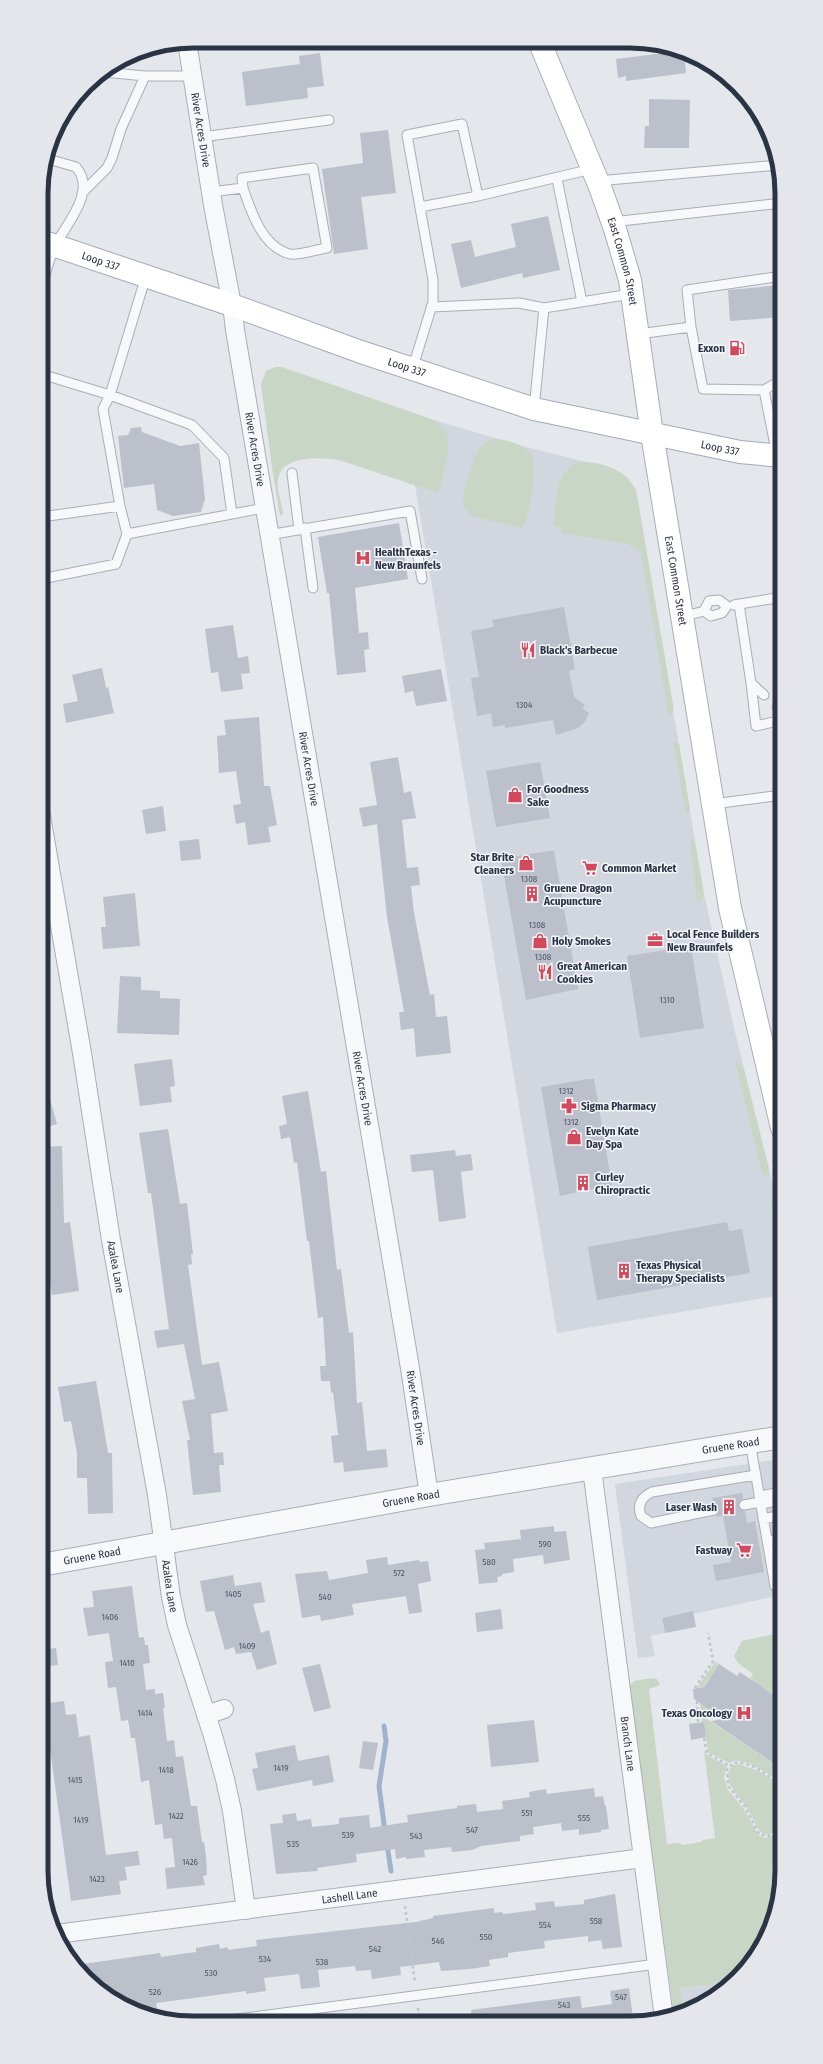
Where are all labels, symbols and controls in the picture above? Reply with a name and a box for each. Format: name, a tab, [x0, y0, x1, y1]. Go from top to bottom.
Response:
street label: River Acres Drive	[188, 92, 213, 168]
street label: East Common Street	[604, 216, 640, 307]
street label: Loop 337	[80, 249, 122, 274]
fuel station icon: Exxon	[728, 339, 746, 357]
place label: Exxon	[698, 342, 725, 355]
street label: Loop 337	[386, 355, 428, 380]
street label: River Acres Drive	[242, 411, 267, 488]
street label: Loop 337	[700, 438, 741, 459]
street label: East Common Street	[662, 535, 689, 627]
place label: HealthTexas - New Braunfels	[375, 546, 441, 572]
hospital icon: HealthTexas - New Braunfels	[354, 549, 372, 567]
restaurant icon: Black's Barbecue	[519, 641, 537, 659]
place label: Black's Barbecue	[540, 644, 618, 657]
house number: 1304	[516, 700, 533, 710]
street label: River Acres Drive	[296, 730, 321, 807]
place label: For Goodness Sake	[527, 783, 589, 809]
shop icon: For Goodness Sake	[506, 786, 524, 804]
place label: Star Brite Cleaners	[470, 851, 514, 877]
shop icon: Star Brite Cleaners	[517, 854, 535, 872]
supermarket icon: Common Market	[581, 859, 599, 877]
place label: Common Market	[602, 862, 677, 875]
house number: 1308	[521, 874, 538, 884]
place label: Gruene Dragon Acupuncture	[543, 882, 612, 908]
building icon: Gruene Dragon Acupuncture	[523, 885, 541, 903]
house number: 1308	[529, 920, 546, 930]
place label: Local Fence Builders New Braunfels	[667, 928, 759, 954]
office icon: Local Fence Builders New Braunfels	[646, 931, 664, 949]
shop icon: Holy Smokes	[531, 932, 549, 950]
place label: Holy Smokes	[552, 935, 611, 948]
house number: 1308	[535, 952, 552, 962]
place label: Great American Cookies	[557, 960, 627, 986]
restaurant icon: Great American Cookies	[536, 963, 554, 981]
house number: 1310	[659, 995, 675, 1005]
street label: River Acres Drive	[350, 1050, 375, 1127]
house number: 1312	[559, 1086, 573, 1096]
pharmacy icon: Sigma Pharmacy	[560, 1097, 578, 1115]
place label: Sigma Pharmacy	[581, 1100, 657, 1113]
house number: 1312	[564, 1117, 578, 1127]
place label: Evelyn Kate Day Spa	[586, 1125, 639, 1151]
shop icon: Evelyn Kate Day Spa	[565, 1128, 583, 1146]
place label: Curley Chiropractic	[595, 1171, 651, 1197]
building icon: Curley Chiropractic	[574, 1174, 592, 1192]
street label: Azalea Lane	[104, 1240, 126, 1294]
place label: Texas Physical Therapy Specialists	[636, 1259, 725, 1285]
building icon: Texas Physical Therapy Specialists	[615, 1262, 633, 1280]
street label: River Acres Drive	[403, 1370, 427, 1446]
street label: Gruene Road	[701, 1435, 760, 1457]
street label: Gruene Road	[381, 1487, 441, 1510]
building icon: Laser Wash	[720, 1498, 738, 1516]
place label: Laser Wash	[666, 1501, 717, 1514]
house number: 590	[538, 1539, 552, 1549]
supermarket icon: Fastway	[735, 1541, 753, 1559]
place label: Fastway	[696, 1544, 733, 1557]
street label: Gruene Road	[63, 1545, 122, 1568]
house number: 580	[482, 1557, 496, 1567]
street label: Azalea Lane	[159, 1559, 180, 1614]
house number: 572	[393, 1568, 405, 1578]
house number: 1405	[225, 1589, 241, 1599]
house number: 540	[318, 1592, 332, 1602]
house number: 1406	[101, 1612, 119, 1622]
house number: 1409	[239, 1641, 255, 1651]
house number: 1410	[119, 1658, 135, 1668]
hospital icon: Texas Oncology	[735, 1704, 753, 1722]
place label: Texas Oncology	[662, 1707, 733, 1720]
house number: 1414	[137, 1708, 153, 1718]
street label: Branch Lane	[617, 1715, 638, 1772]
house number: 1419	[273, 1763, 289, 1773]
house number: 1418	[158, 1765, 174, 1775]
house number: 1415	[67, 1775, 83, 1785]
house number: 551	[521, 1808, 533, 1818]
house number: 1422	[168, 1811, 184, 1821]
house number: 555	[578, 1813, 590, 1823]
house number: 1419	[73, 1815, 89, 1825]
house number: 547	[466, 1825, 478, 1835]
house number: 539	[342, 1830, 354, 1840]
house number: 543	[410, 1831, 422, 1841]
house number: 535	[287, 1839, 299, 1849]
house number: 1426	[182, 1857, 199, 1867]
house number: 1423	[89, 1874, 105, 1884]
street label: Lashell Lane	[321, 1886, 378, 1907]
house number: 558	[590, 1916, 603, 1926]
house number: 554	[539, 1920, 552, 1930]
house number: 550	[480, 1932, 493, 1942]
house number: 546	[432, 1936, 445, 1946]
house number: 542	[369, 1944, 381, 1954]
house number: 534	[259, 1954, 272, 1964]
house number: 538	[316, 1957, 329, 1967]
house number: 530	[205, 1968, 218, 1978]
house number: 526	[149, 1987, 162, 1997]
house number: 547	[615, 1992, 627, 2002]
house number: 543	[558, 2000, 570, 2010]

